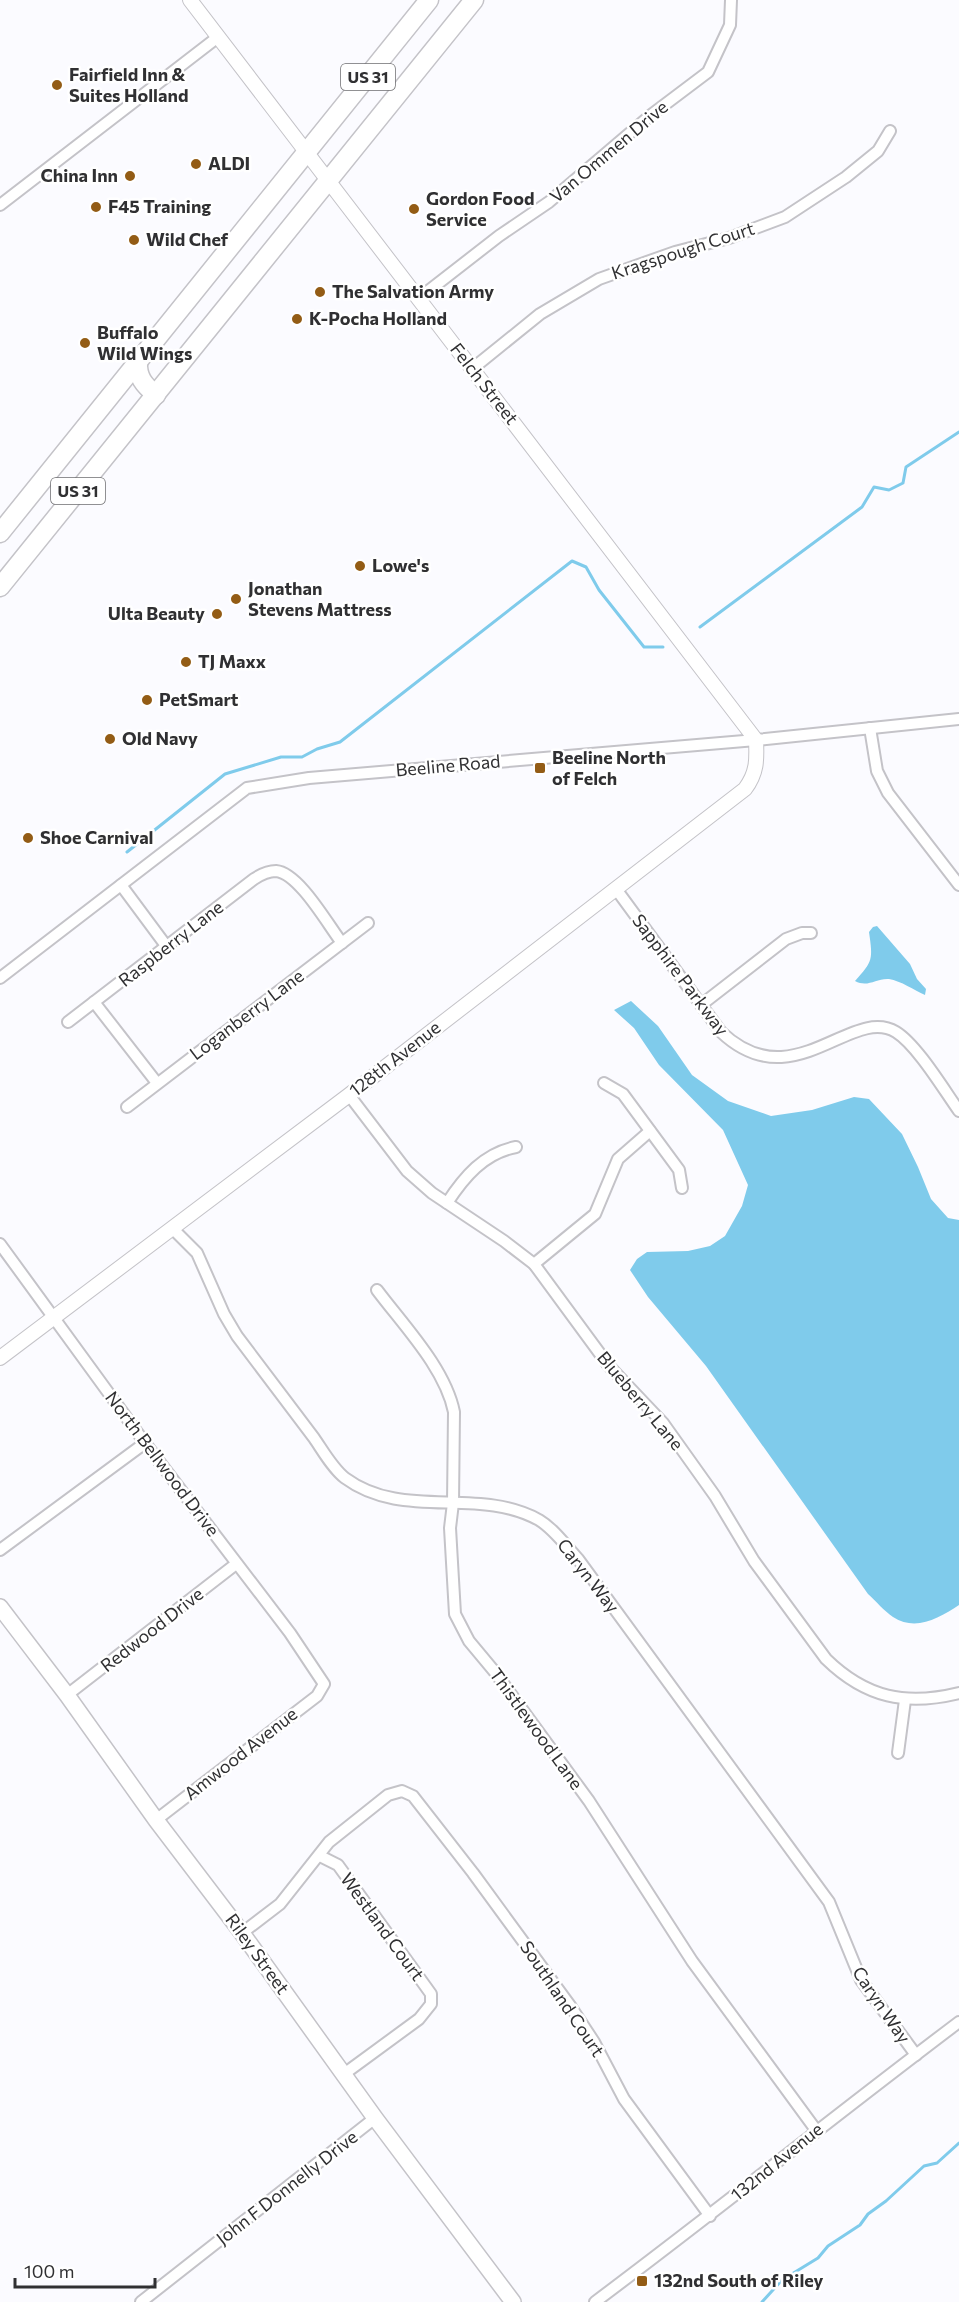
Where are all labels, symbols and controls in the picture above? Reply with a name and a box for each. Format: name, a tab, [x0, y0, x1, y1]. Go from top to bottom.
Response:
place label: Fairfield Inn & Suites Holland	[69, 63, 188, 106]
road number: US 31	[341, 64, 395, 90]
marker: Fairfield Inn & Suites Holland	[50, 78, 64, 92]
street label: Van Ommen Drive	[545, 95, 672, 207]
place label: ALDI	[208, 152, 250, 174]
marker: ALDI	[189, 157, 203, 171]
place label: China Inn	[40, 164, 118, 186]
marker: China Inn	[123, 169, 137, 183]
place label: Gordon Food Service	[426, 187, 534, 230]
place label: F45 Training	[108, 195, 211, 217]
marker: F45 Training	[89, 200, 103, 214]
marker: Gordon Food Service	[407, 202, 421, 216]
street label: Kragspough Court	[608, 217, 757, 284]
place label: Wild Chef	[146, 228, 229, 250]
marker: Wild Chef	[127, 233, 141, 247]
place label: The Salvation Army	[332, 280, 494, 302]
marker: The Salvation Army	[313, 285, 327, 299]
place label: K-Pocha Holland	[309, 307, 447, 329]
marker: K-Pocha Holland	[290, 312, 304, 326]
place label: Buffalo Wild Wings	[97, 321, 192, 364]
marker: Buffalo Wild Wings	[78, 336, 92, 350]
street label: Felch Street	[446, 338, 523, 429]
road number: US 31	[51, 478, 105, 504]
place label: Lowe's	[372, 554, 429, 576]
marker: Lowe's	[353, 559, 367, 573]
place label: Jonathan Stevens Mattress	[248, 577, 392, 620]
marker: Jonathan Stevens Mattress	[229, 592, 243, 606]
place label: Ulta Beauty	[108, 602, 205, 624]
marker: Ulta Beauty	[210, 607, 224, 621]
place label: TJ Maxx	[198, 650, 266, 672]
marker: TJ Maxx	[179, 655, 193, 669]
place label: PetSmart	[159, 688, 239, 710]
marker: PetSmart	[140, 693, 154, 707]
place label: Old Navy	[122, 727, 198, 749]
marker: Old Navy	[103, 732, 117, 746]
place label: Beeline North of Felch	[552, 746, 666, 789]
street label: Beeline Road	[395, 749, 501, 781]
marker: Beeline North of Felch	[533, 761, 547, 775]
place label: Shoe Carnival	[40, 826, 154, 848]
marker: Shoe Carnival	[21, 831, 35, 845]
street label: Raspberry Lane	[114, 895, 227, 991]
street label: Sapphire Parkway	[628, 909, 734, 1039]
street label: Loganberry Lane	[185, 964, 308, 1064]
street label: 128th Avenue	[344, 1016, 444, 1101]
street label: Blueberry Lane	[593, 1346, 689, 1454]
street label: North Bellwood Drive	[101, 1387, 225, 1540]
street label: Caryn Way	[553, 1534, 625, 1617]
street label: Redwood Drive	[96, 1582, 207, 1676]
street label: Thistlewood Lane	[485, 1663, 588, 1793]
street label: Amwood Avenue	[179, 1702, 301, 1804]
street label: Westland Court	[336, 1868, 429, 1985]
street label: Riley Street	[221, 1909, 294, 1998]
street label: Southland Court	[516, 1936, 610, 2061]
street label: Caryn Way	[848, 1962, 916, 2047]
street label: 132nd Avenue	[726, 2117, 827, 2205]
street label: John F Donnelly Drive	[211, 2125, 361, 2249]
scale bar	[15, 2251, 154, 2289]
text: 100 m	[24, 2260, 74, 2282]
place label: 132nd South of Riley	[654, 2269, 823, 2291]
marker: 132nd South of Riley	[635, 2274, 649, 2288]

